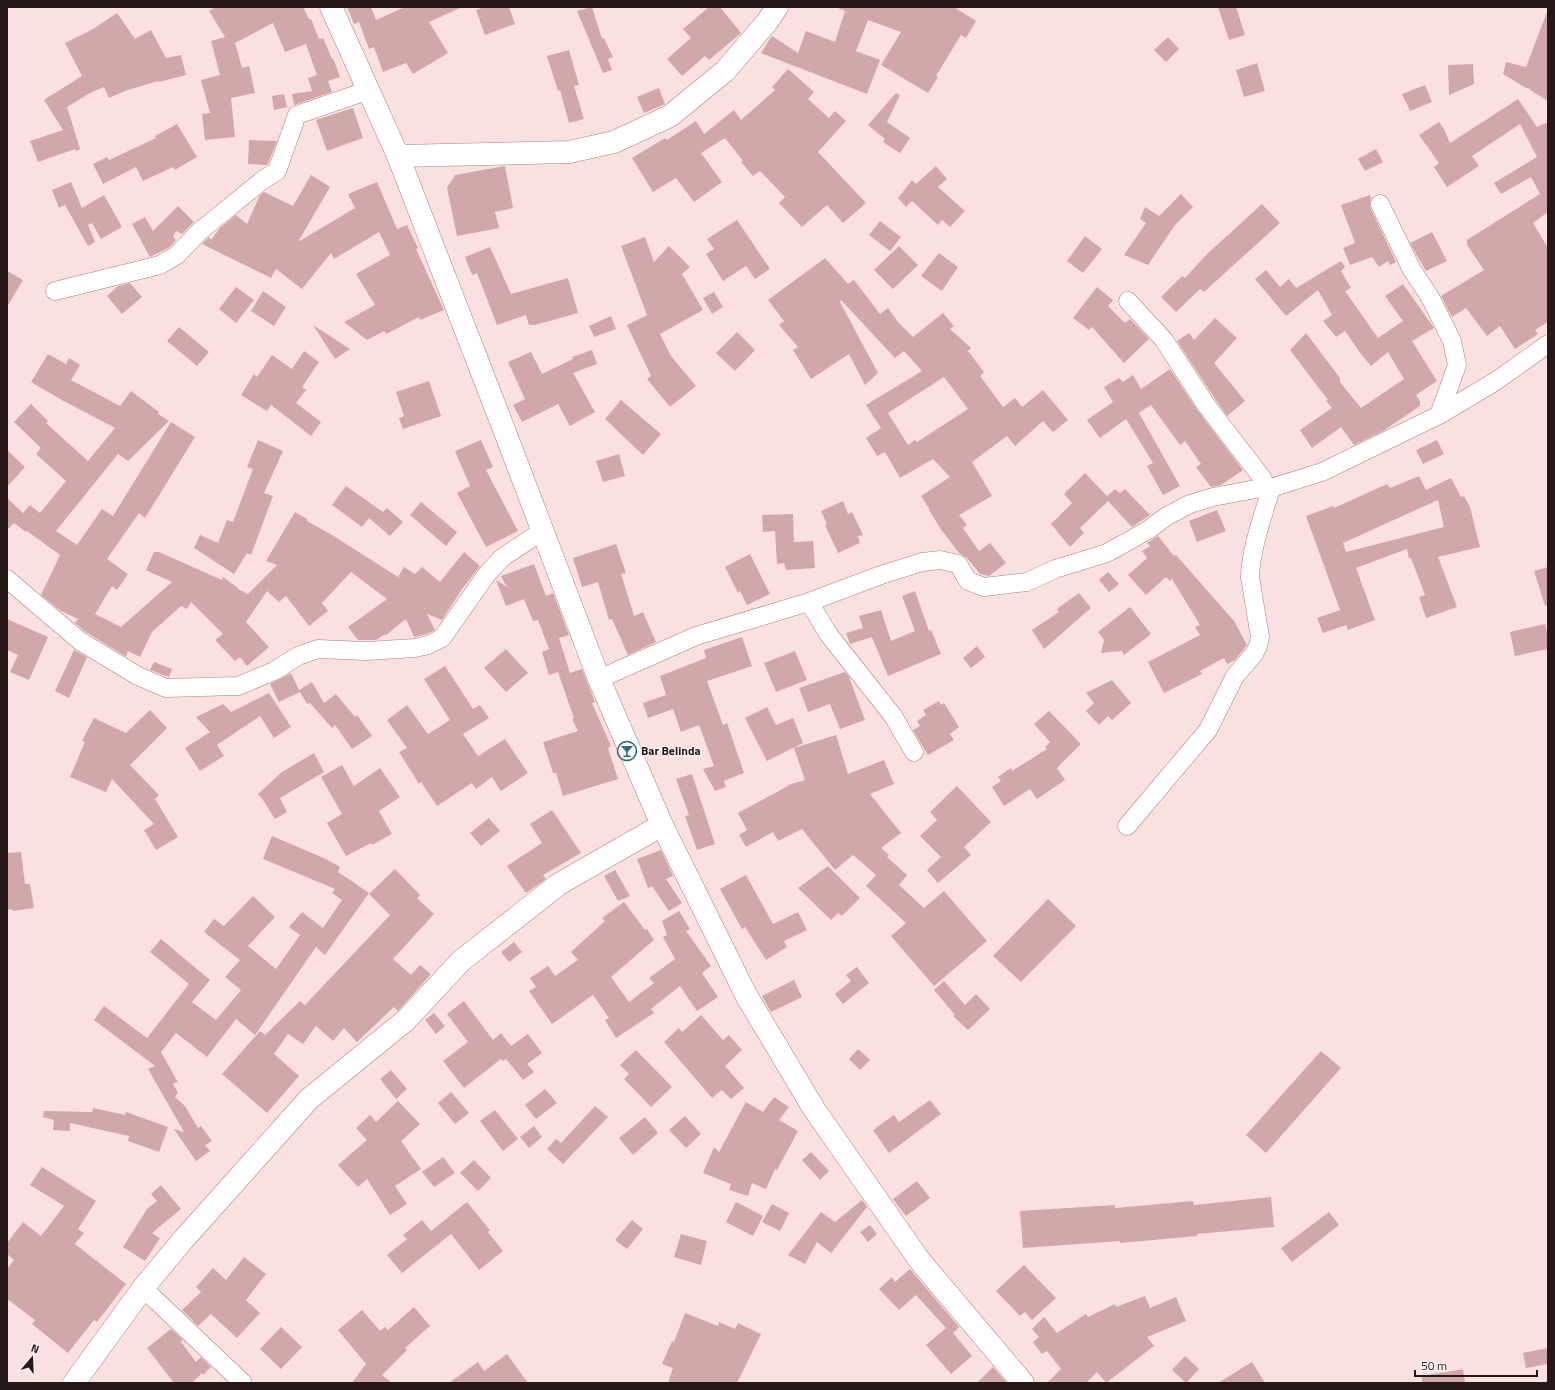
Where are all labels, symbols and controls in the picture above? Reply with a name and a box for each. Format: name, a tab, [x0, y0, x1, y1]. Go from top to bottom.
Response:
bar icon: Bar Belinda	[616, 740, 638, 762]
place label: Bar Belinda	[641, 741, 701, 760]
north arrow	[12, 1338, 52, 1378]
text: N	[29, 1340, 41, 1357]
scale bar	[1415, 1352, 1537, 1378]
text: 50 m	[1421, 1356, 1447, 1375]

